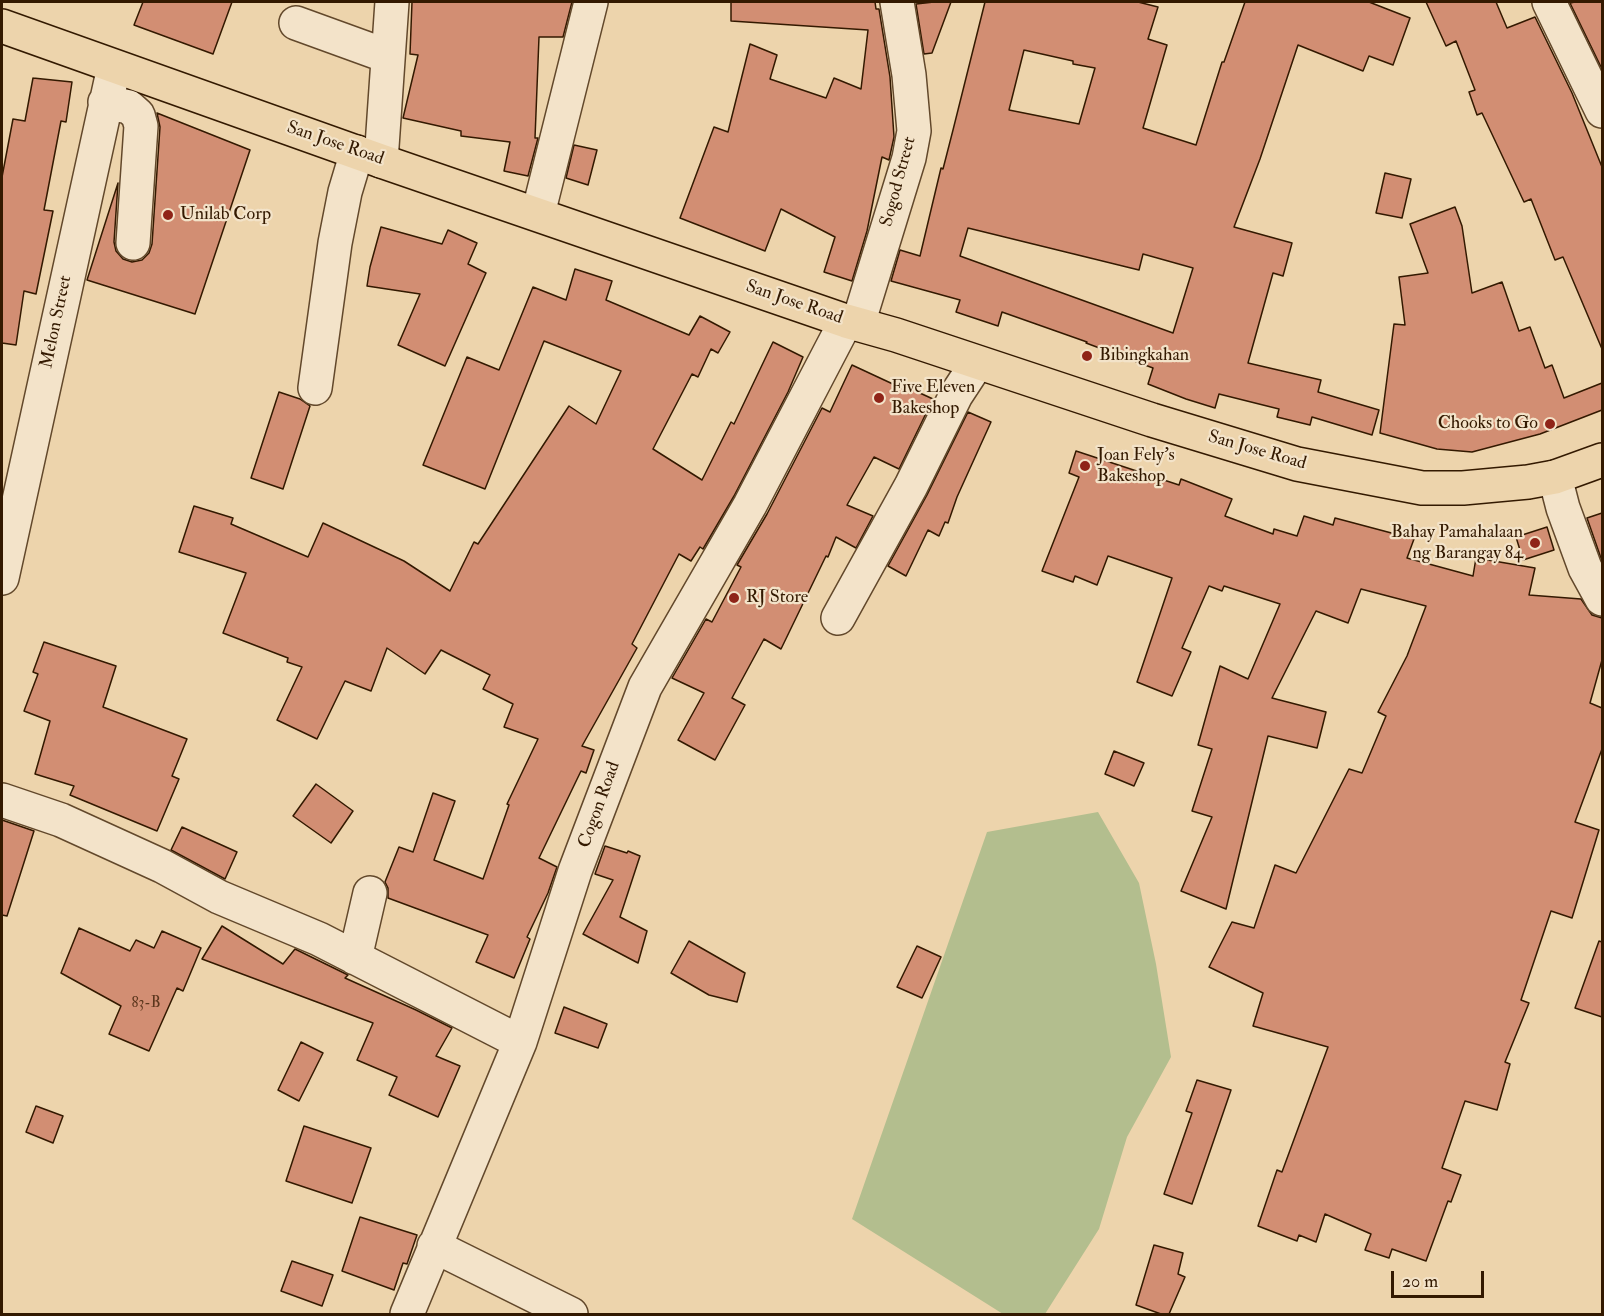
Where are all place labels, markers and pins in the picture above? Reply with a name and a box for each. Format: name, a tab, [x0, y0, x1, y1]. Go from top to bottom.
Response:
place label: Unilab Corp	[180, 204, 271, 226]
marker: Unilab Corp	[161, 208, 175, 222]
place label: Bibingkahan	[1099, 345, 1189, 367]
marker: Bibingkahan	[1080, 349, 1094, 363]
place label: Five Eleven Bakeshop	[891, 377, 975, 420]
marker: Five Eleven Bakeshop	[872, 391, 886, 405]
place label: Chooks to Go	[1438, 413, 1538, 435]
marker: Chooks to Go	[1543, 417, 1557, 431]
place label: Joan Fely's Bakeshop	[1097, 445, 1175, 488]
marker: Joan Fely's Bakeshop	[1078, 459, 1092, 473]
place label: Bahay Pamahalaan ng Barangay 84	[1391, 522, 1523, 564]
marker: Bahay Pamahalaan ng Barangay 84	[1528, 536, 1542, 550]
place label: RJ Store	[746, 587, 808, 609]
marker: RJ Store	[727, 591, 741, 605]

